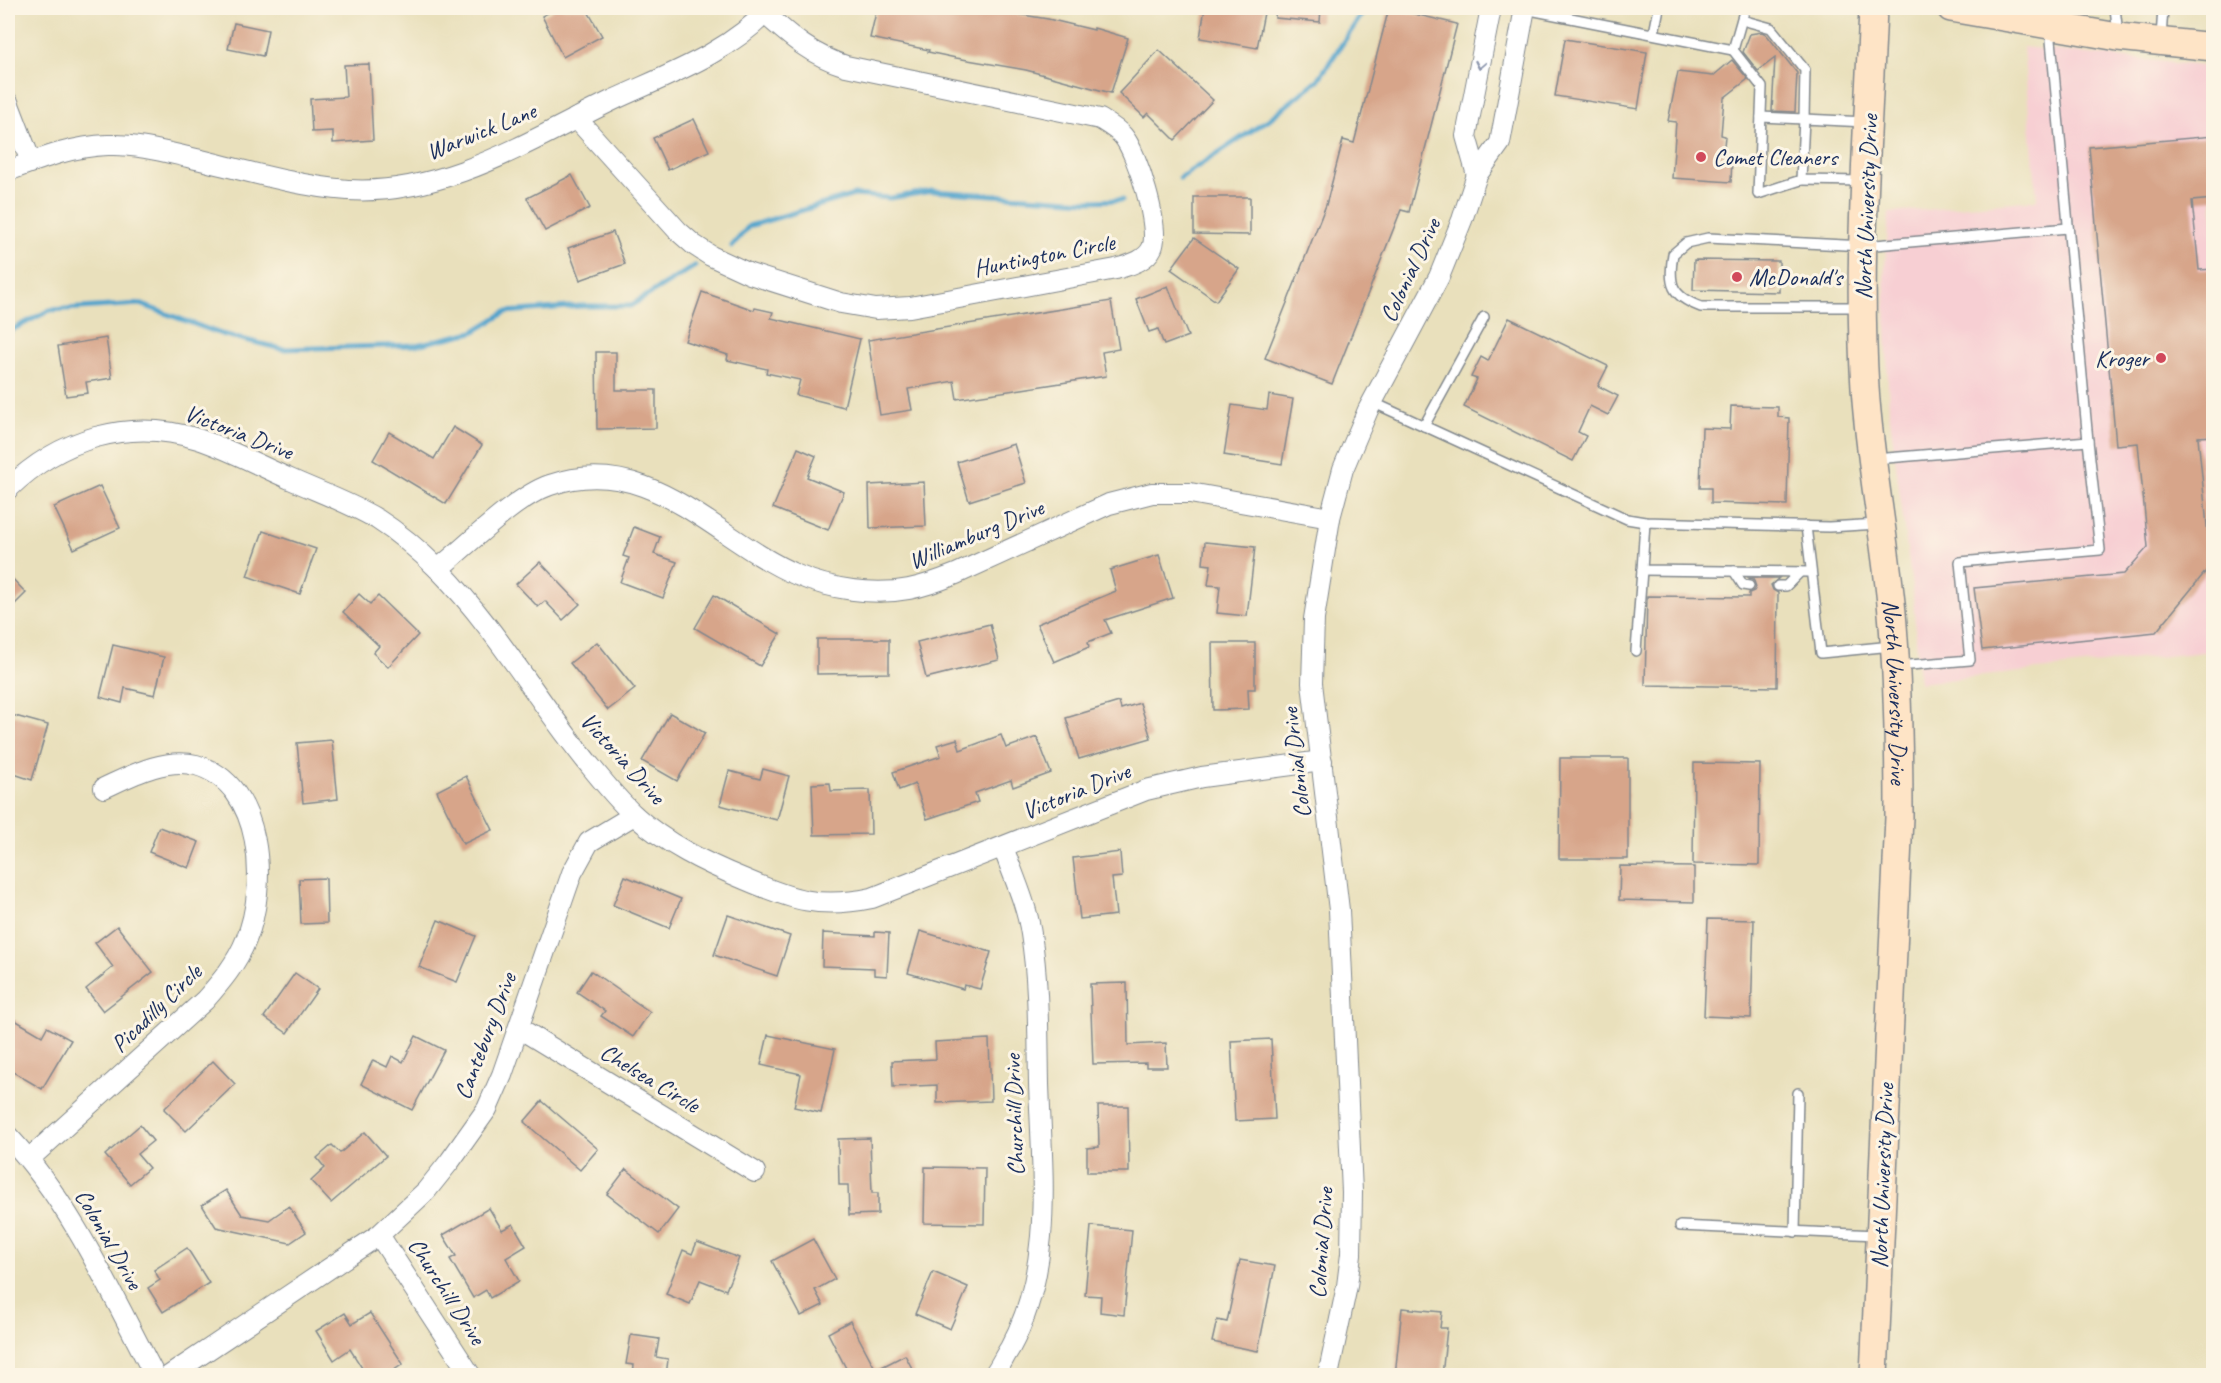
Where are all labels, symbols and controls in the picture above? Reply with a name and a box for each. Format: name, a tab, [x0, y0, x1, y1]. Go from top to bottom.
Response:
one-way arrow	[1474, 60, 1487, 70]
street label: Warwick Lane	[422, 95, 542, 167]
street label: North University Drive	[1848, 112, 1884, 300]
place label: Comet Cleaners	[1713, 142, 1839, 172]
marker: Comet Cleaners	[1694, 150, 1708, 164]
street label: Colonial Drive	[1373, 211, 1448, 327]
street label: Huntington Circle	[971, 226, 1119, 283]
place label: McDonald's	[1749, 262, 1845, 292]
marker: McDonald's	[1730, 270, 1744, 284]
place label: Kroger	[2095, 343, 2151, 373]
marker: Kroger	[2154, 351, 2168, 365]
street label: Victoria Drive	[181, 398, 299, 467]
street label: Williamburg Drive	[904, 491, 1050, 576]
street label: North University Drive	[1876, 598, 1914, 787]
street label: Colonial Drive	[1274, 704, 1318, 820]
street label: Victoria Drive	[574, 706, 674, 812]
street label: Victoria Drive	[1018, 755, 1136, 826]
street label: Picadilly Circle	[104, 956, 209, 1059]
street label: Cantebury Drive	[447, 966, 524, 1104]
street label: Chelsea Circle	[595, 1037, 707, 1120]
street label: Churchill Drive	[997, 1052, 1031, 1176]
street label: North University Drive	[1864, 1081, 1900, 1269]
street label: Colonial Drive	[68, 1183, 151, 1296]
street label: Colonial Drive	[1302, 1184, 1340, 1299]
street label: Churchill Drive	[401, 1232, 494, 1352]

